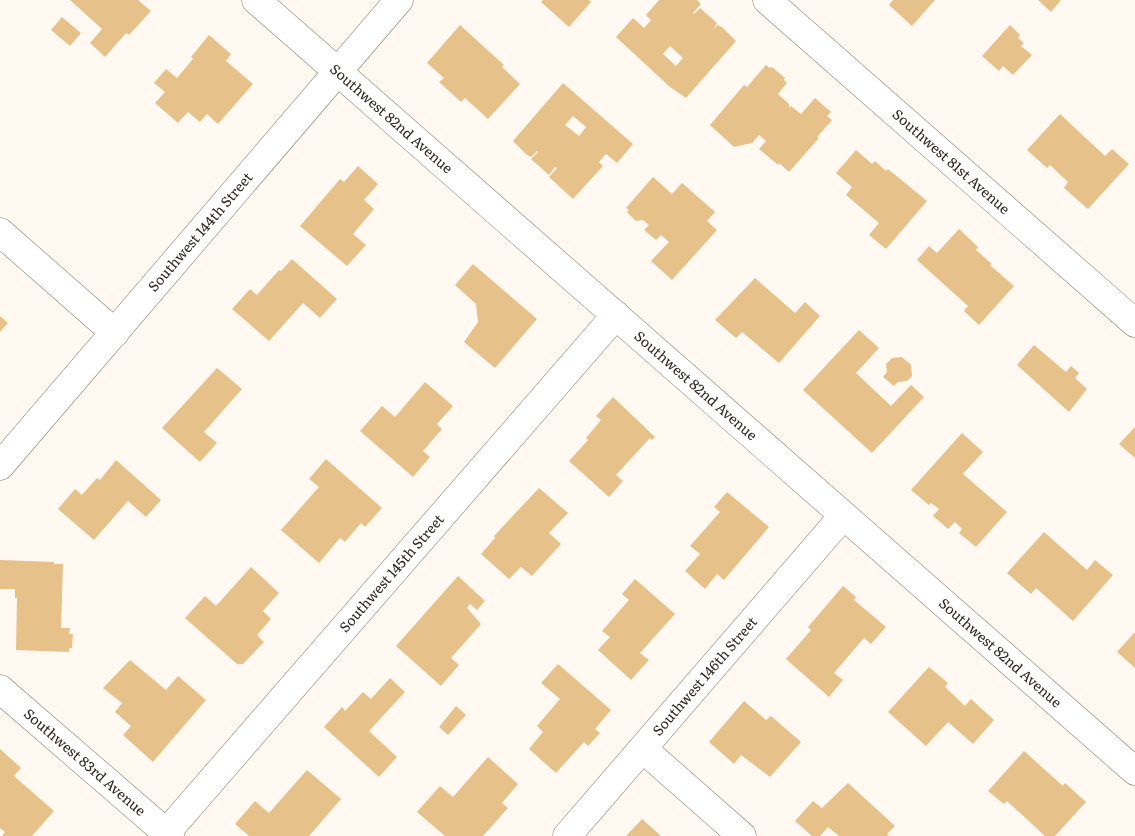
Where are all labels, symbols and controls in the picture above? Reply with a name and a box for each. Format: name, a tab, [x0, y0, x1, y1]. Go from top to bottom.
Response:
street label: Southwest 82nd Avenue	[326, 59, 458, 177]
street label: Southwest 81st Avenue	[889, 104, 1015, 218]
street label: Southwest 144th Street	[143, 167, 257, 295]
street label: Southwest 82nd Avenue	[631, 326, 762, 444]
street label: Southwest 145th Street	[334, 509, 448, 636]
street label: Southwest 82nd Avenue	[935, 593, 1067, 711]
street label: Southwest 146th Street	[647, 612, 761, 739]
street label: Southwest 83rd Avenue	[20, 703, 151, 820]

